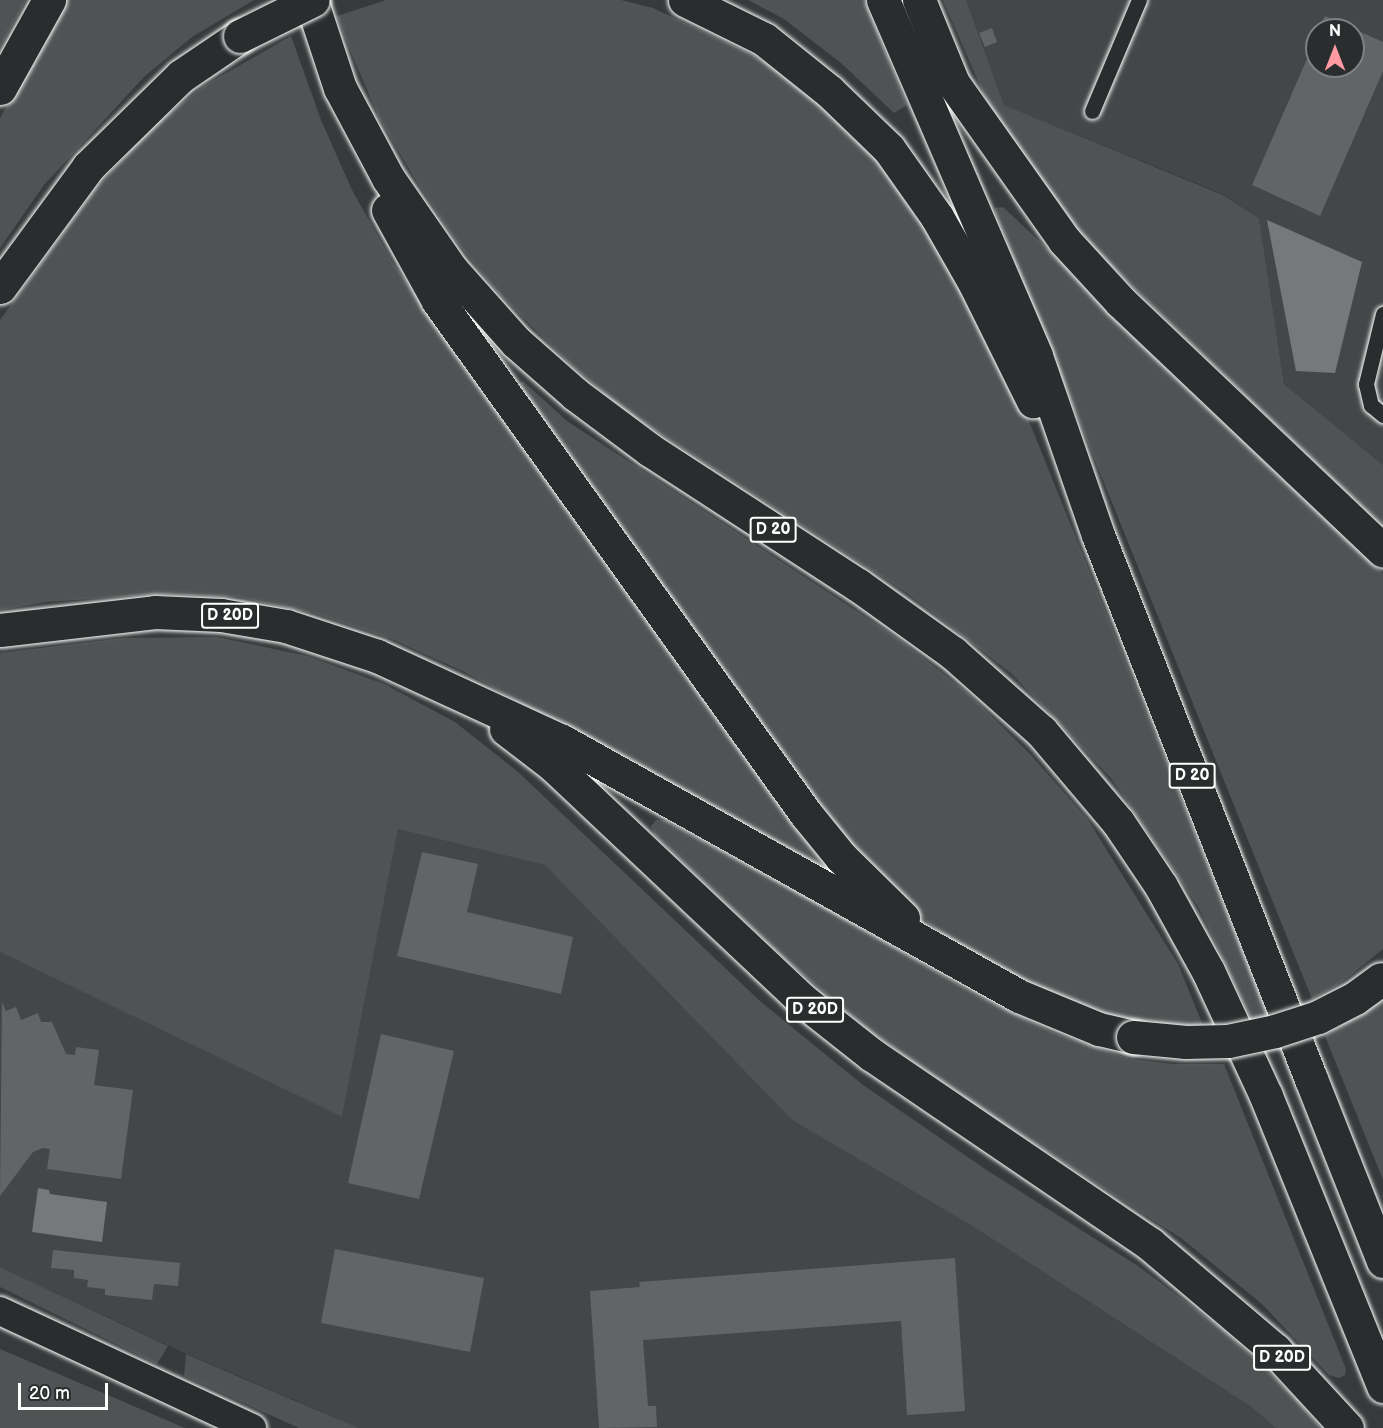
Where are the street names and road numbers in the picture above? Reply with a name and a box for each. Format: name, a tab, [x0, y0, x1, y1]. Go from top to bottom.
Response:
road number: D 20	[749, 517, 797, 543]
road number: D 20D	[200, 603, 260, 629]
road number: D 20	[1168, 763, 1216, 789]
road number: D 20D	[785, 997, 845, 1023]
road number: D 20D	[1252, 1345, 1312, 1371]

